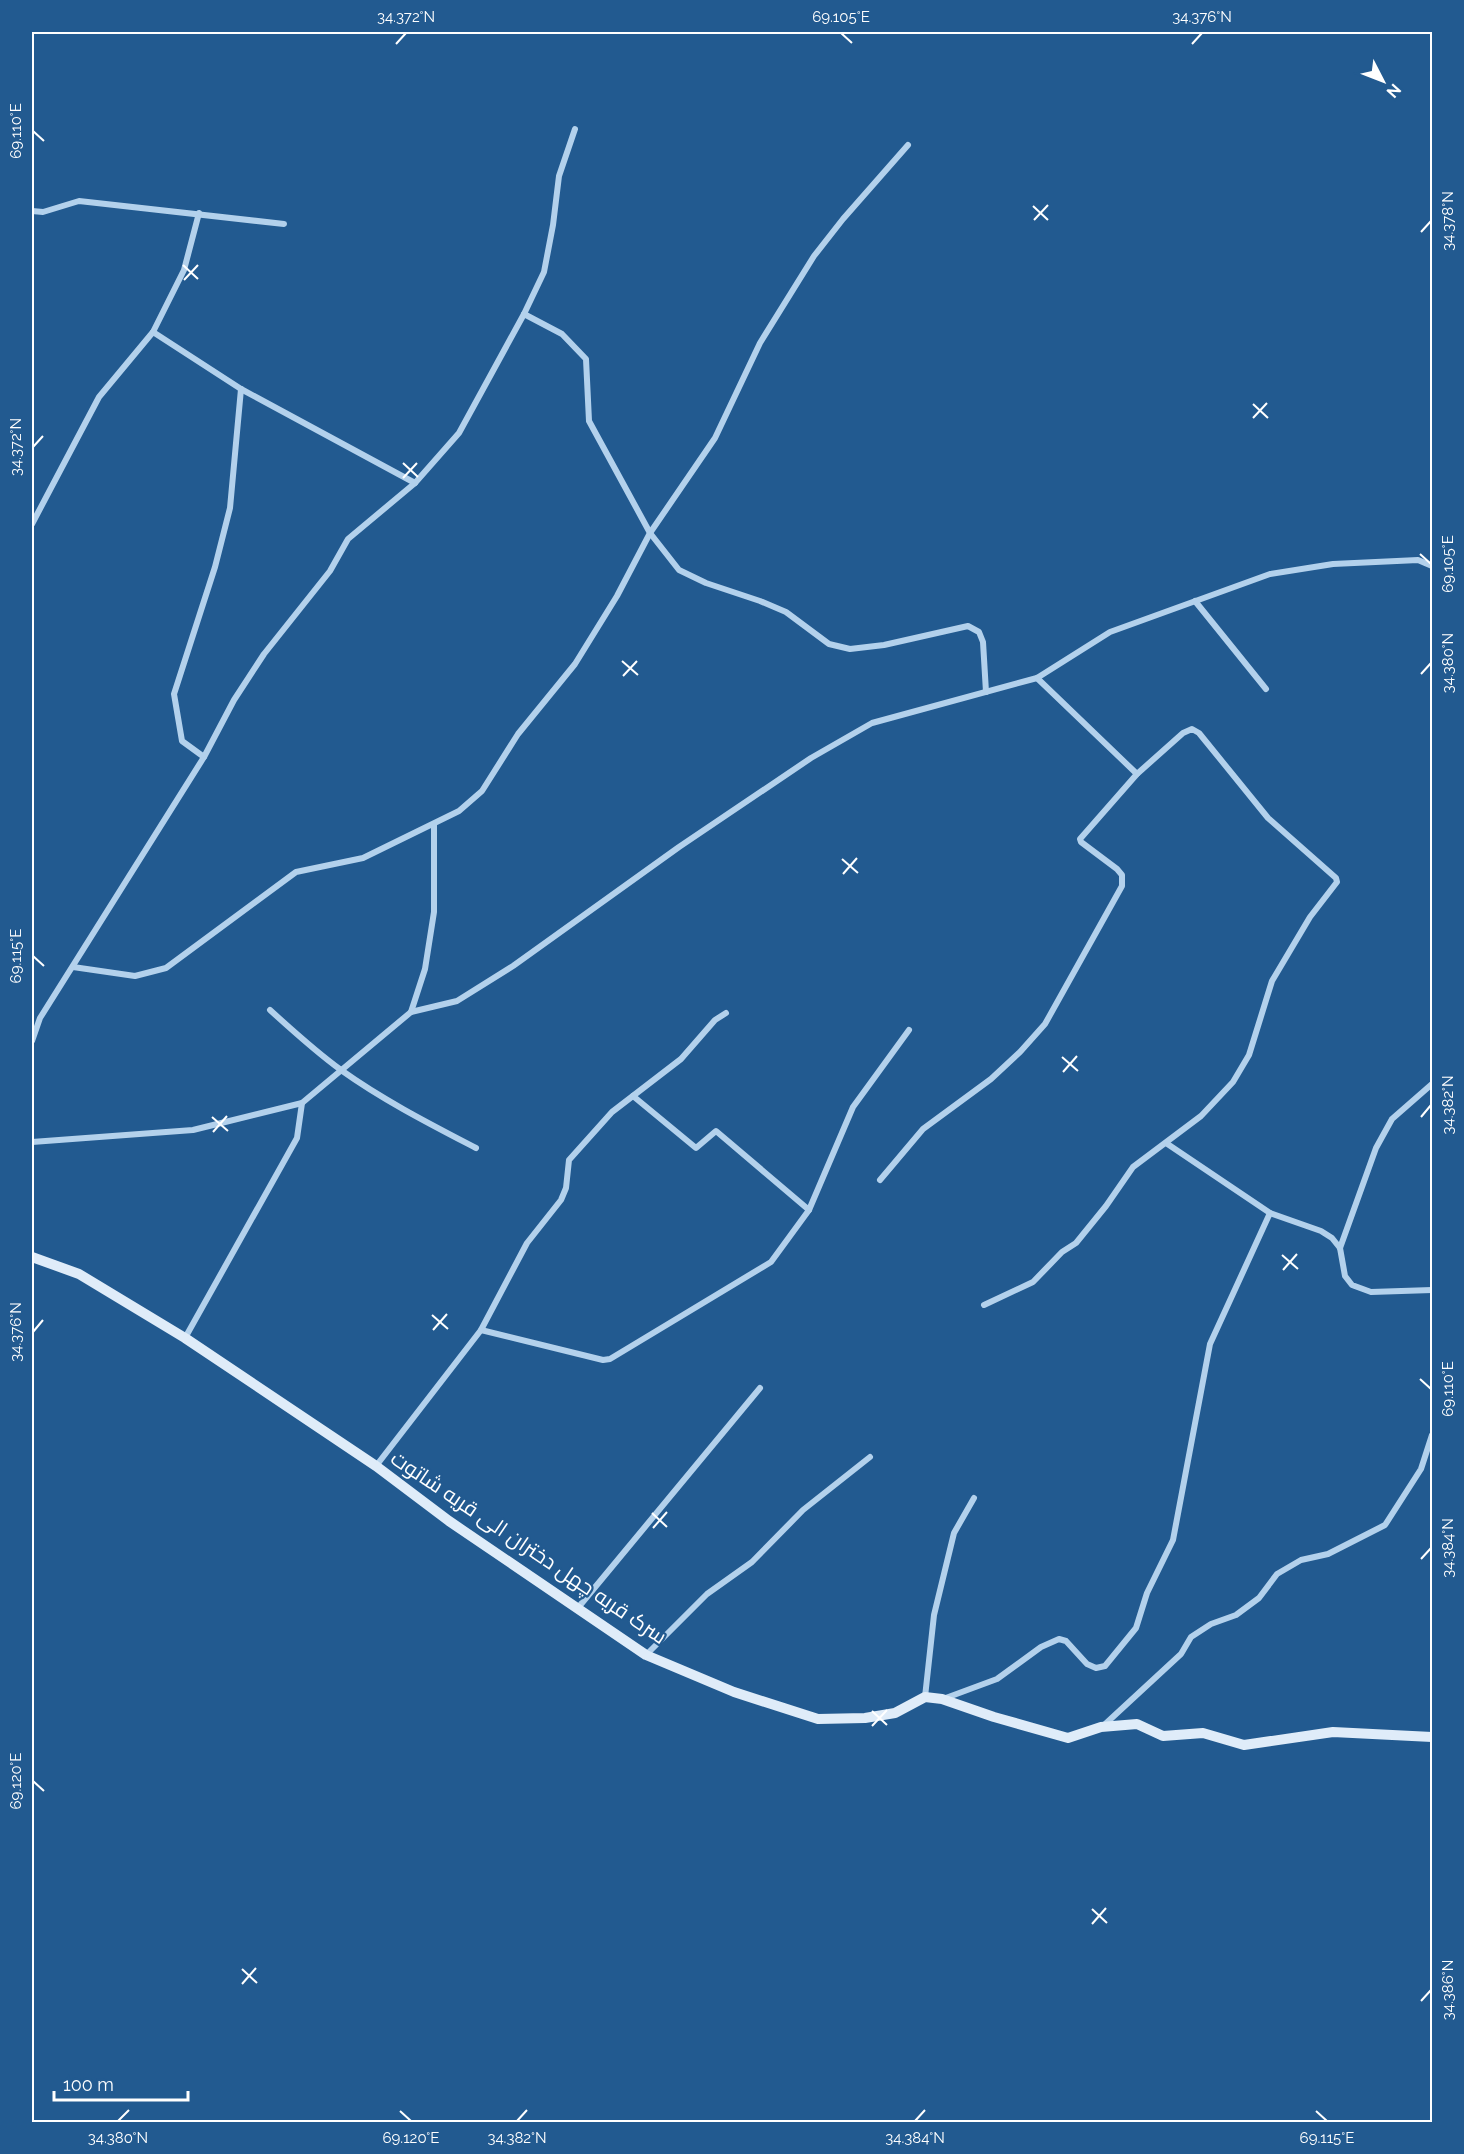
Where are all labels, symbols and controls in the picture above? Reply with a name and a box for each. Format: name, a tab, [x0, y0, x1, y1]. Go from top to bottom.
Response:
text: 34.372°N	[377, 8, 435, 26]
text: 69.105°E	[812, 8, 870, 26]
text: 34.376°N	[1172, 8, 1232, 26]
north arrow	[1353, 51, 1413, 111]
text: N	[1383, 80, 1405, 102]
text: 69.110°E	[7, 103, 25, 159]
text: 34.378°N	[1439, 191, 1457, 251]
text: 34.372°N	[7, 418, 25, 476]
text: 69.105°E	[1439, 535, 1457, 593]
text: 34.380°N	[1439, 633, 1457, 693]
text: 69.115°E	[7, 929, 25, 983]
text: 34.382°N	[1439, 1075, 1457, 1135]
text: 34.376°N	[7, 1302, 25, 1362]
text: 69.110°E	[1439, 1361, 1457, 1417]
street label: سرک قریه چهل دختران الی قریه شاتوت	[385, 1445, 672, 1651]
text: 34.384°N	[1439, 1518, 1457, 1578]
text: 69.120°E	[7, 1753, 25, 1809]
text: 34.386°N	[1439, 1960, 1457, 2020]
scale bar	[54, 2064, 188, 2102]
text: 100 m	[63, 2074, 114, 2095]
text: 34.380°N	[88, 2129, 148, 2147]
text: 69.120°E	[383, 2129, 439, 2147]
text: 34.382°N	[487, 2129, 547, 2147]
text: 34.384°N	[885, 2129, 945, 2147]
text: 69.115°E	[1300, 2129, 1354, 2147]

